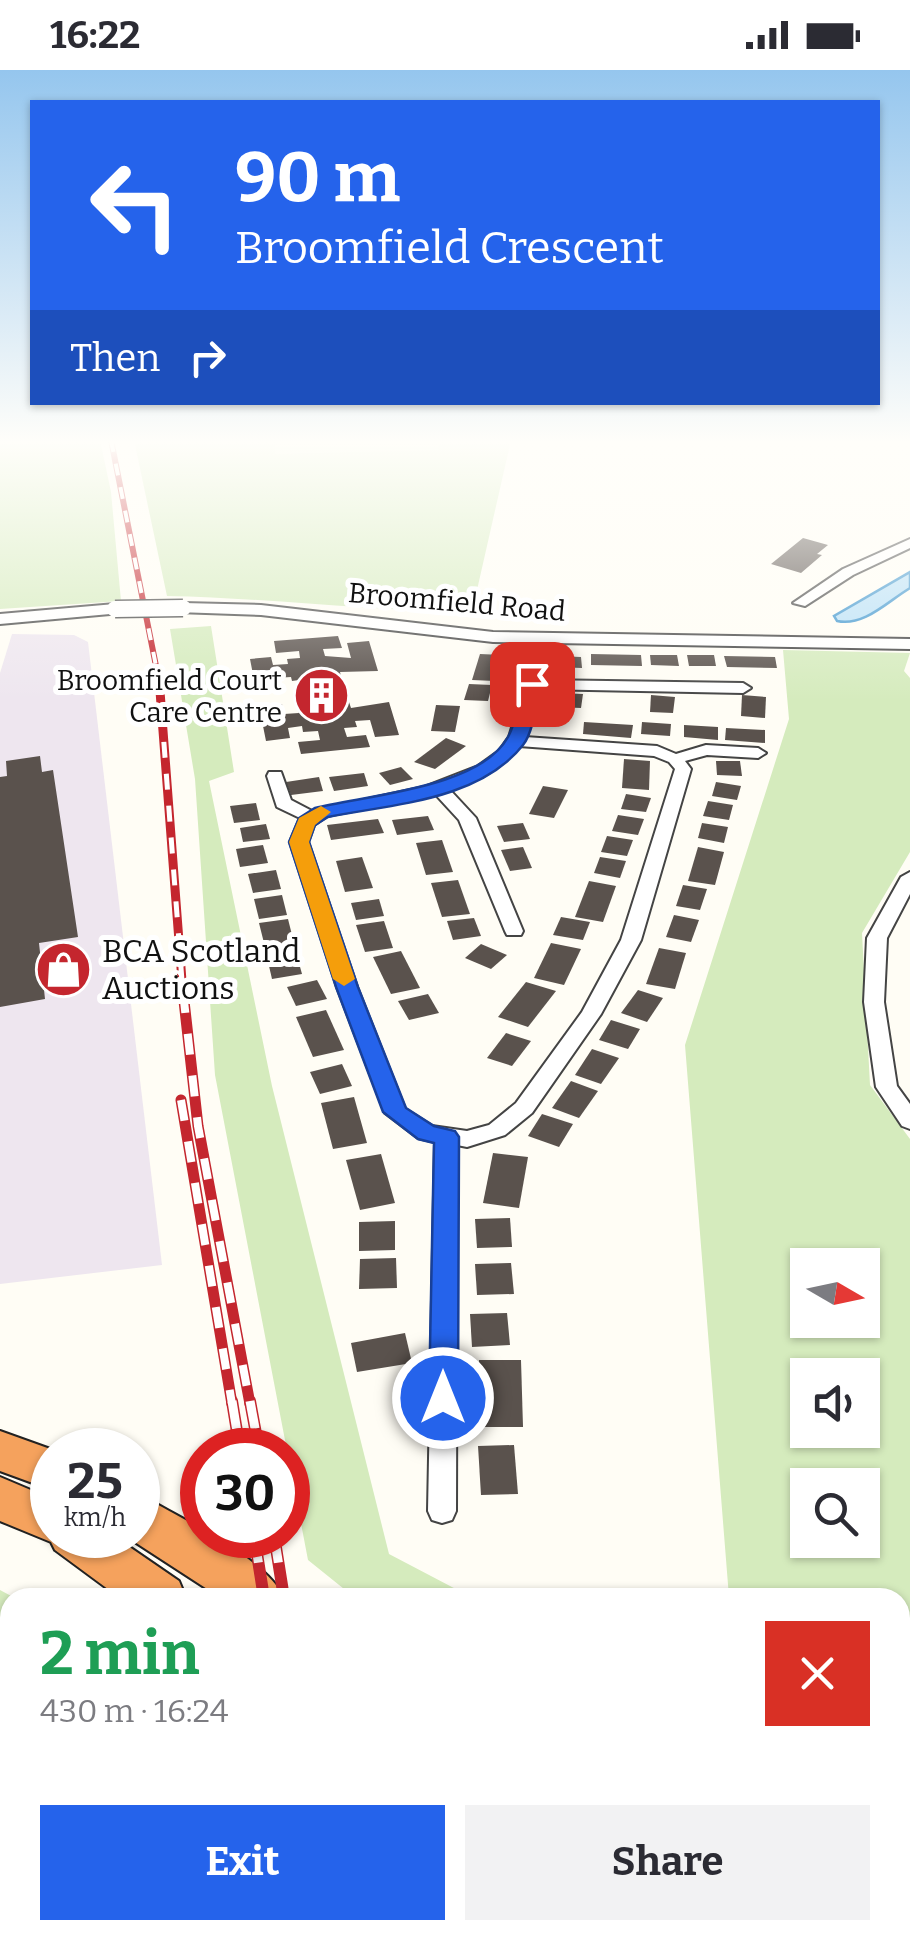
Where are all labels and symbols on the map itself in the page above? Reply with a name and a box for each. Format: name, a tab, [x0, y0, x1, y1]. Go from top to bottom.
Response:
street label: Broomfield Road	[347, 576, 567, 628]
pin	[490, 642, 575, 727]
place label: Broomfield Court Care Centre	[57, 664, 282, 729]
building icon: Broomfield Court Care Centre	[291, 666, 351, 726]
place label: BCA Scotland Auctions	[102, 932, 300, 1007]
shop icon: BCA Scotland Auctions	[33, 939, 93, 999]
north arrow	[790, 1248, 880, 1338]
position arrow	[391, 1346, 495, 1450]
speed limit sign: 30	[180, 1428, 310, 1558]

